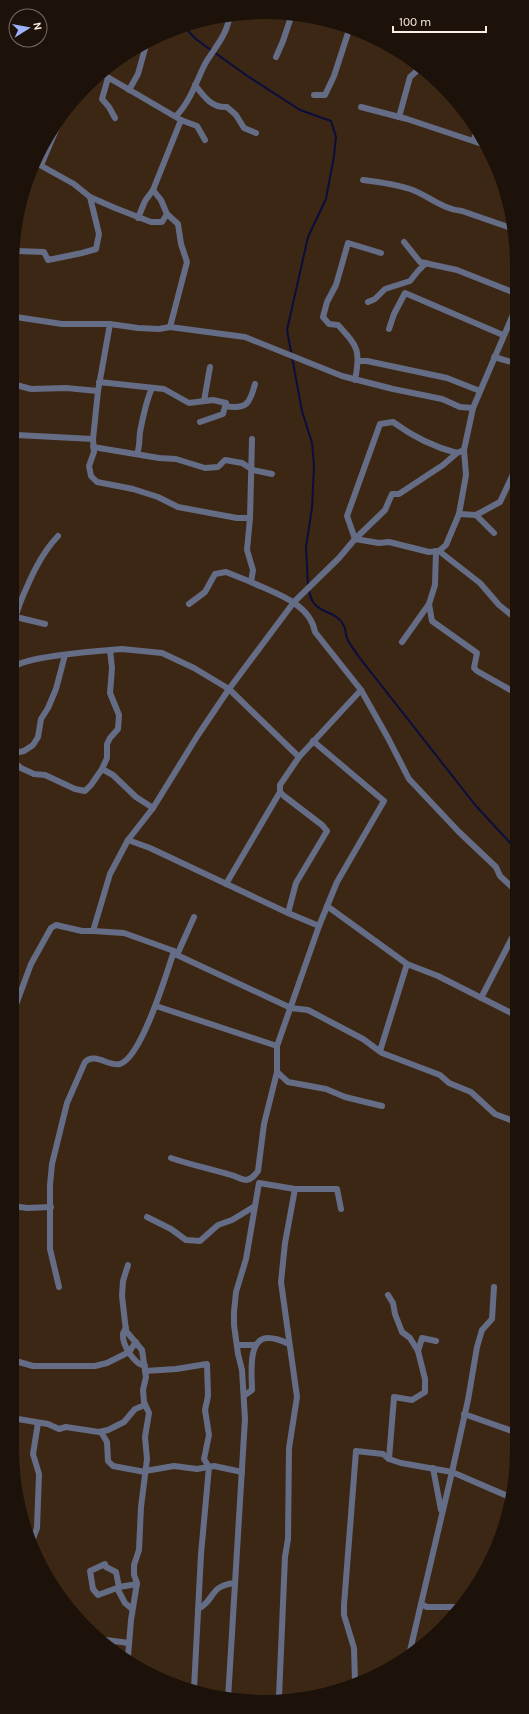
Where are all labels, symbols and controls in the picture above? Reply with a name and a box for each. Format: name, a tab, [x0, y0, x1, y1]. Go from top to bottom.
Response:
north arrow	[8, 8, 48, 48]
scale bar	[393, 8, 486, 34]
text: 100 m	[399, 15, 431, 29]
text: N	[30, 21, 44, 31]

